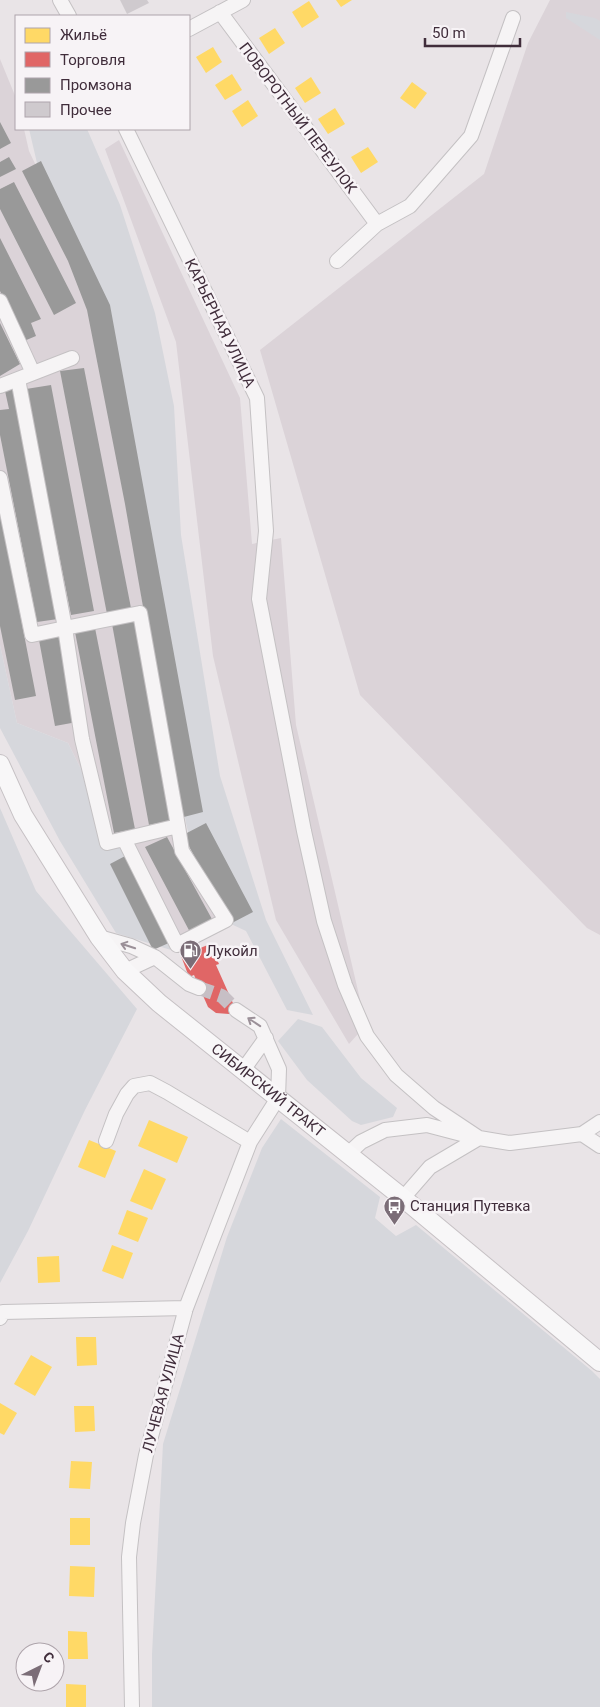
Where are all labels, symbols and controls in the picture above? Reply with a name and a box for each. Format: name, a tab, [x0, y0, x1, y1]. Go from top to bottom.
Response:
legend	[15, 15, 190, 130]
scale bar	[425, 15, 520, 47]
text: 50 m	[432, 24, 466, 42]
text: Жильё	[60, 26, 107, 44]
street label: ПОВОРОТНЫЙ ПЕРЕУЛОК	[235, 39, 361, 197]
text: Торговля	[60, 51, 125, 69]
text: Промзона	[60, 76, 132, 94]
text: Прочее	[60, 101, 112, 119]
street label: КАРЬЕРНАЯ УЛИЦА	[181, 255, 259, 391]
fuel station icon: Лукойл	[178, 939, 202, 970]
one-way arrow	[120, 940, 136, 950]
place label: Лукойл	[206, 942, 258, 960]
one-way arrow	[247, 1017, 261, 1027]
street label: СИБИРСКИЙ ТРАКТ	[208, 1040, 329, 1141]
bus stop icon: Станция Путевка	[382, 1194, 406, 1225]
place label: Станция Путевка	[410, 1197, 530, 1215]
street label: ЛУЧЕВАЯ УЛИЦА	[138, 1331, 188, 1454]
north arrow	[15, 1642, 65, 1692]
text: С	[40, 1648, 57, 1666]

